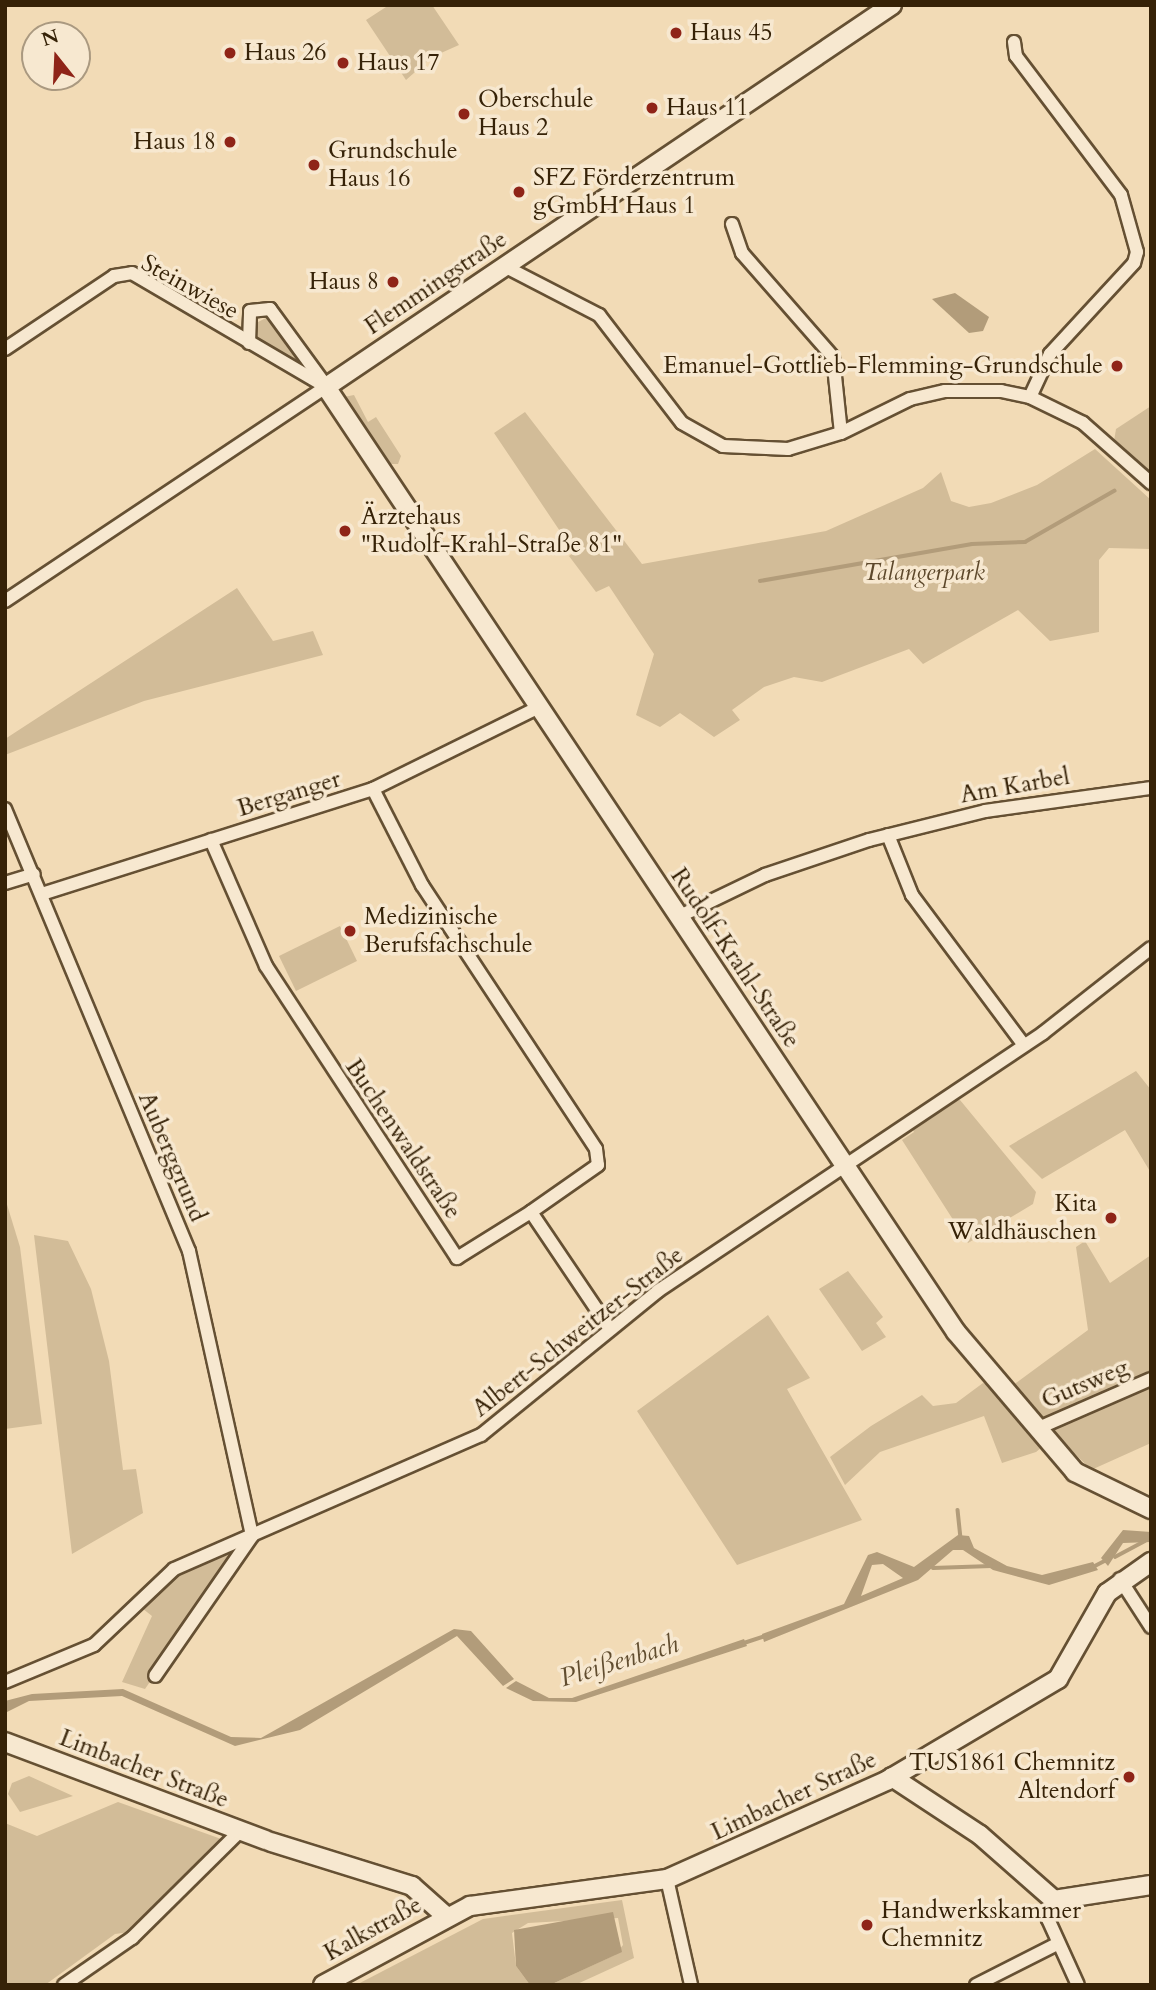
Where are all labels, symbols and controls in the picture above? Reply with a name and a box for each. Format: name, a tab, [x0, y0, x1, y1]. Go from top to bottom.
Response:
place label: Haus 45	[690, 19, 773, 47]
north arrow	[21, 21, 91, 91]
text: N	[38, 23, 62, 53]
marker: Haus 45	[668, 25, 684, 41]
place label: Haus 26	[244, 39, 327, 67]
marker: Haus 26	[222, 45, 238, 61]
place label: Haus 17	[357, 49, 440, 77]
marker: Haus 17	[335, 55, 351, 71]
place label: Oberschule Haus 2	[478, 86, 594, 142]
place label: Haus 11	[666, 94, 749, 122]
marker: Haus 11	[644, 100, 660, 116]
marker: Oberschule Haus 2	[456, 106, 472, 122]
place label: Haus 18	[133, 128, 216, 156]
marker: Haus 18	[222, 134, 238, 150]
place label: Grundschule Haus 16	[328, 137, 458, 193]
marker: Grundschule Haus 16	[306, 157, 322, 173]
place label: SFZ Förderzentrum gGmbH Haus 1	[533, 164, 735, 220]
marker: SFZ Förderzentrum gGmbH Haus 1	[511, 184, 527, 200]
street label: Flemmingstraße	[360, 225, 512, 341]
street label: Steinwiese	[136, 249, 244, 325]
place label: Haus 8	[309, 268, 379, 296]
marker: Haus 8	[385, 274, 401, 290]
place label: Emanuel-Gottlieb-Flemming-Grundschule	[663, 352, 1103, 380]
marker: Emanuel-Gottlieb-Flemming-Grundschule	[1109, 358, 1125, 374]
place label: Ärztehaus "Rudolf-Krahl-Straße 81"	[361, 503, 622, 559]
marker: Ärztehaus "Rudolf-Krahl-Straße 81"	[335, 521, 355, 541]
park label: Talangerpark	[863, 559, 985, 587]
street label: Am Karbel	[958, 762, 1072, 810]
street label: Berganger	[234, 765, 344, 823]
street label: Rudolf-Krahl-Straße	[664, 863, 806, 1053]
place label: Medizinische Berufsfachschule	[364, 903, 533, 959]
marker: Medizinische Berufsfachschule	[342, 923, 358, 939]
street label: Buchenwaldstraße	[339, 1054, 467, 1224]
street label: Auberggrund	[132, 1088, 212, 1226]
place label: Kita Waldhäuschen	[948, 1190, 1097, 1246]
marker: Kita Waldhäuschen	[1103, 1210, 1119, 1226]
street label: Albert-Schweitzer-Straße	[467, 1241, 689, 1423]
street label: Gutsweg	[1037, 1353, 1133, 1415]
water label: Pleißenbach	[556, 1628, 682, 1694]
street label: Limbacher Straße	[55, 1723, 233, 1815]
street label: Limbacher Straße	[707, 1745, 881, 1847]
place label: TUS1861 Chemnitz Altendorf	[909, 1749, 1115, 1805]
marker: TUS1861 Chemnitz Altendorf	[1121, 1769, 1137, 1785]
street label: Kalkstraße	[319, 1890, 427, 1968]
place label: Handwerkskammer Chemnitz	[881, 1897, 1081, 1953]
marker: Handwerkskammer Chemnitz	[859, 1917, 875, 1933]

